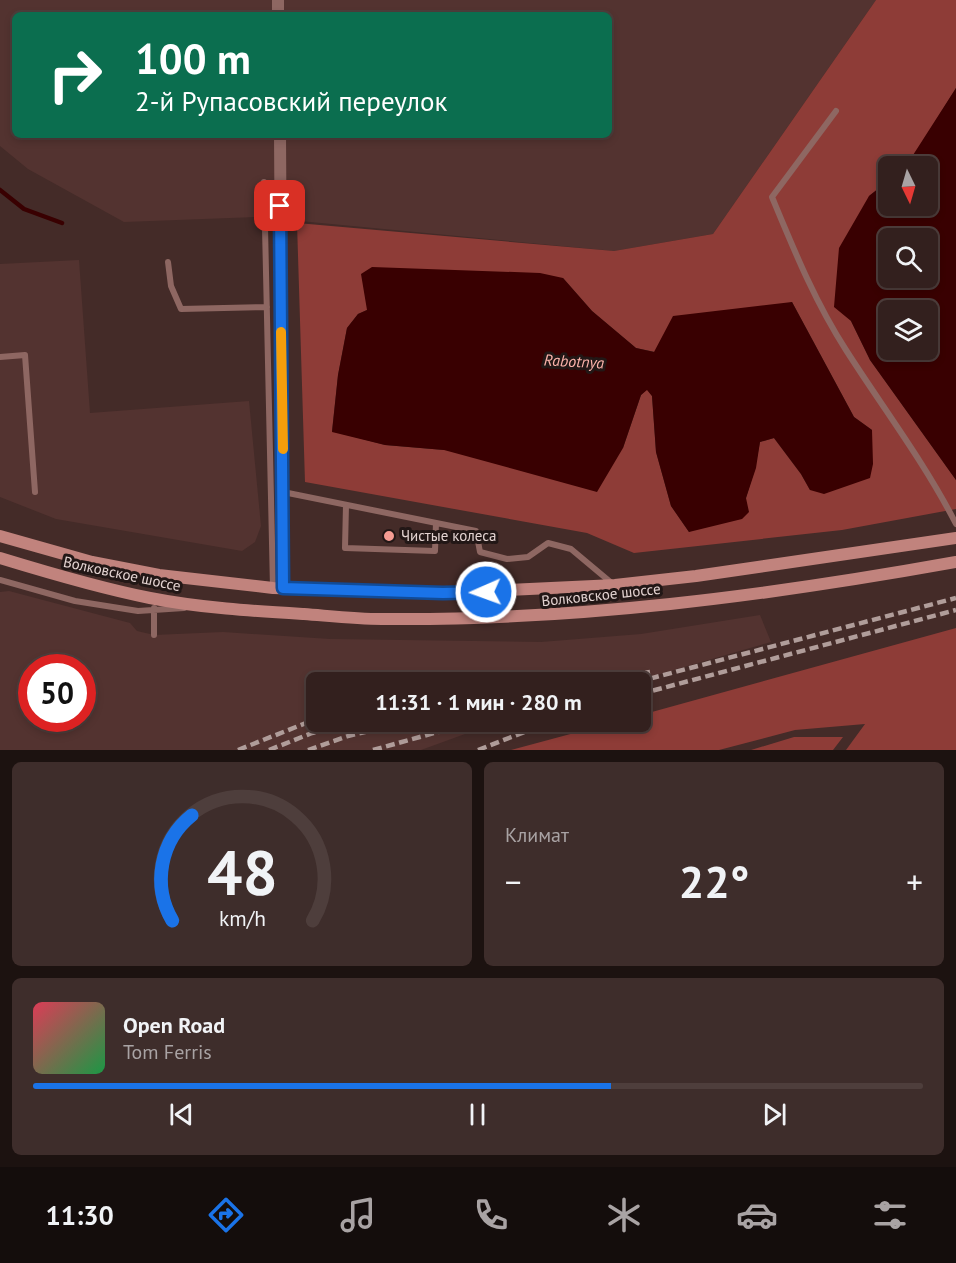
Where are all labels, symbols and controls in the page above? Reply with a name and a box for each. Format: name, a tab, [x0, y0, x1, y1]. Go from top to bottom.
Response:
text: 100 m	[135, 31, 251, 86]
icon: right	[36, 36, 114, 114]
text: 2-й Рупасовский переулок	[135, 84, 447, 118]
north arrow	[878, 156, 938, 216]
map controls	[878, 156, 938, 360]
pin	[254, 180, 305, 231]
icon: arrive	[263, 189, 296, 222]
button: search	[878, 228, 938, 288]
button: layers	[878, 300, 938, 360]
water label: Rabotnya	[543, 349, 605, 373]
place label: Чистые колеса	[401, 526, 496, 545]
marker: Чистые колеса	[382, 529, 396, 543]
street label: Волковское шоссе	[62, 552, 183, 595]
position arrow	[454, 560, 518, 624]
street label: Волковское шоссе	[540, 579, 661, 610]
speed limit sign: 50	[18, 654, 96, 732]
text: 11:31 · 1 мин · 280 m	[375, 688, 582, 716]
text: Климат	[505, 822, 569, 848]
text: 48	[207, 831, 277, 912]
text: 22°	[679, 852, 749, 910]
text: −	[505, 860, 522, 903]
text: +	[906, 860, 923, 903]
text: km/h	[218, 904, 265, 932]
text: Open Road	[123, 1011, 225, 1039]
text: Tom Ferris	[123, 1039, 212, 1065]
icon: previous	[165, 1098, 198, 1131]
icon: pause	[461, 1098, 494, 1131]
icon: next	[758, 1098, 791, 1131]
icon: directions	[205, 1194, 247, 1236]
icon: music	[337, 1194, 379, 1236]
icon: phone	[470, 1194, 512, 1236]
icon: climate	[603, 1194, 645, 1236]
icon: car	[736, 1194, 778, 1236]
icon: filters	[869, 1194, 911, 1236]
text: 11:30	[45, 1198, 114, 1232]

